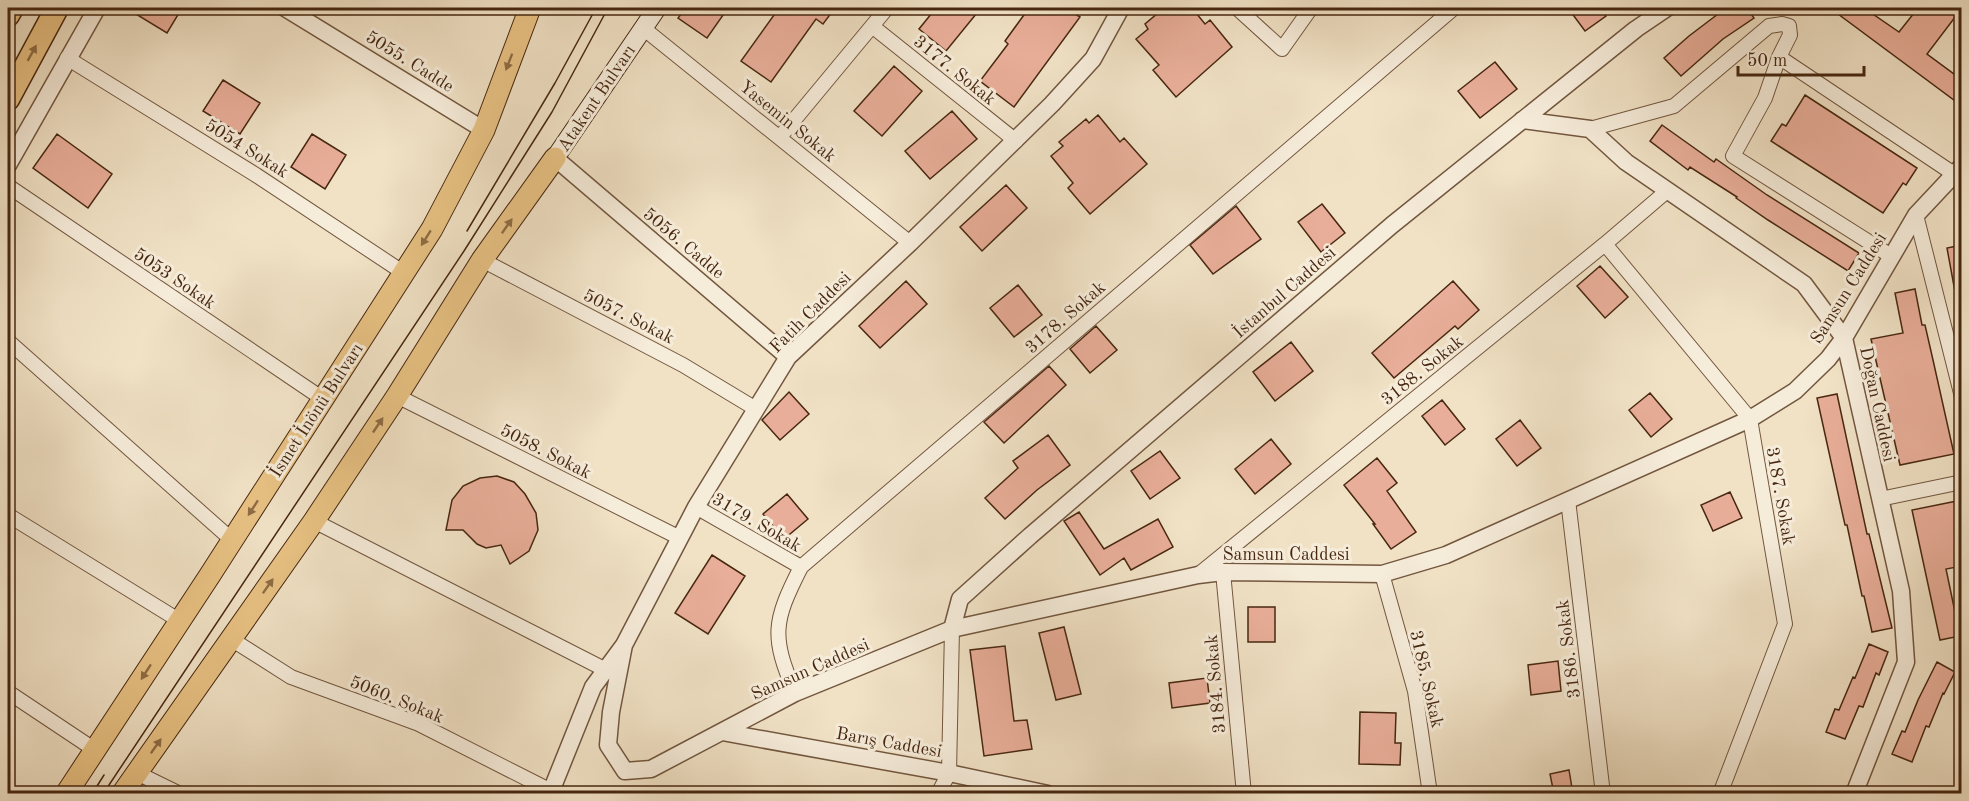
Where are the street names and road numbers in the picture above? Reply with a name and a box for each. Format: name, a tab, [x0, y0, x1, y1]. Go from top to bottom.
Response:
street label: 5055. Cadde	[362, 28, 457, 96]
street label: 3177. Sokak	[910, 32, 999, 109]
street label: Atakent Bulvarı	[555, 42, 639, 155]
street label: Yasemin Sokak	[736, 77, 839, 166]
street label: 5054 Sokak	[202, 116, 291, 182]
street label: 5056. Cadde	[639, 205, 727, 283]
street label: Samsun Caddesi	[1808, 230, 1890, 347]
street label: İstanbul Caddesi	[1228, 241, 1339, 342]
street label: 5053 Sokak	[130, 245, 219, 313]
street label: Fatih Caddesi	[767, 269, 855, 357]
street label: 3178. Sokak	[1022, 278, 1109, 357]
street label: 5057. Sokak	[580, 286, 677, 348]
street label: 3188. Sokak	[1378, 332, 1467, 409]
street label: İsmet İnönü Bulvarı	[264, 339, 367, 481]
street label: Doğan Caddesi	[1856, 345, 1898, 463]
street label: 5058. Sokak	[497, 421, 594, 483]
street label: 3187. Sokak	[1763, 446, 1798, 547]
street label: 3179. Sokak	[709, 490, 804, 556]
street label: Samsun Caddesi	[1222, 546, 1350, 564]
street label: 3186. Sokak	[1554, 598, 1584, 699]
street label: 3185. Sokak	[1406, 629, 1446, 730]
street label: 3184. Sokak	[1203, 634, 1229, 734]
street label: Samsun Caddesi	[749, 636, 872, 704]
street label: 5060. Sokak	[347, 673, 446, 727]
street label: Barış Caddesi	[835, 725, 943, 761]

